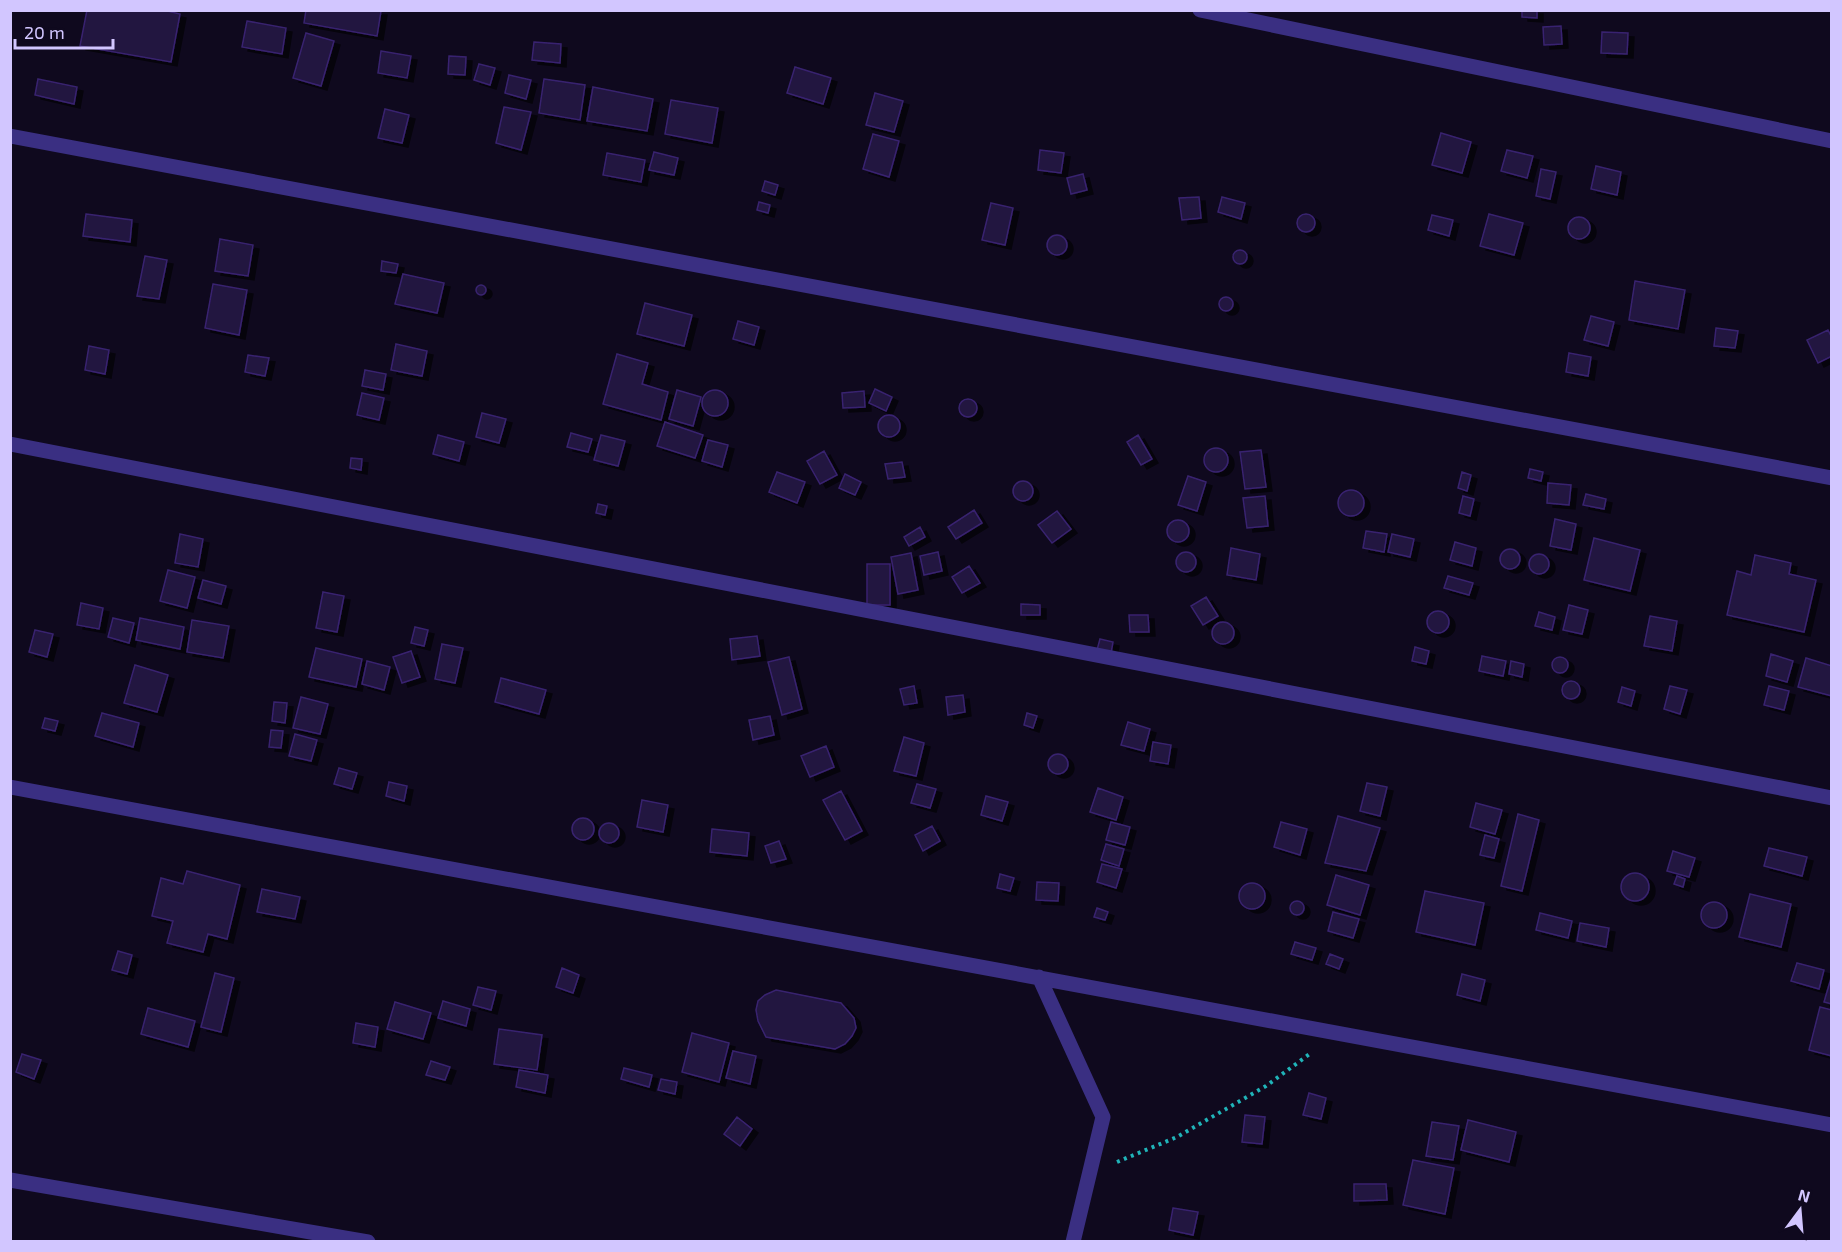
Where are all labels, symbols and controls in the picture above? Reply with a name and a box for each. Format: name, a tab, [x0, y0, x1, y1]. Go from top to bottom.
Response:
scale bar	[15, 12, 112, 50]
text: 20 m	[24, 21, 65, 43]
north arrow	[1770, 1180, 1830, 1240]
text: N	[1796, 1184, 1812, 1206]

